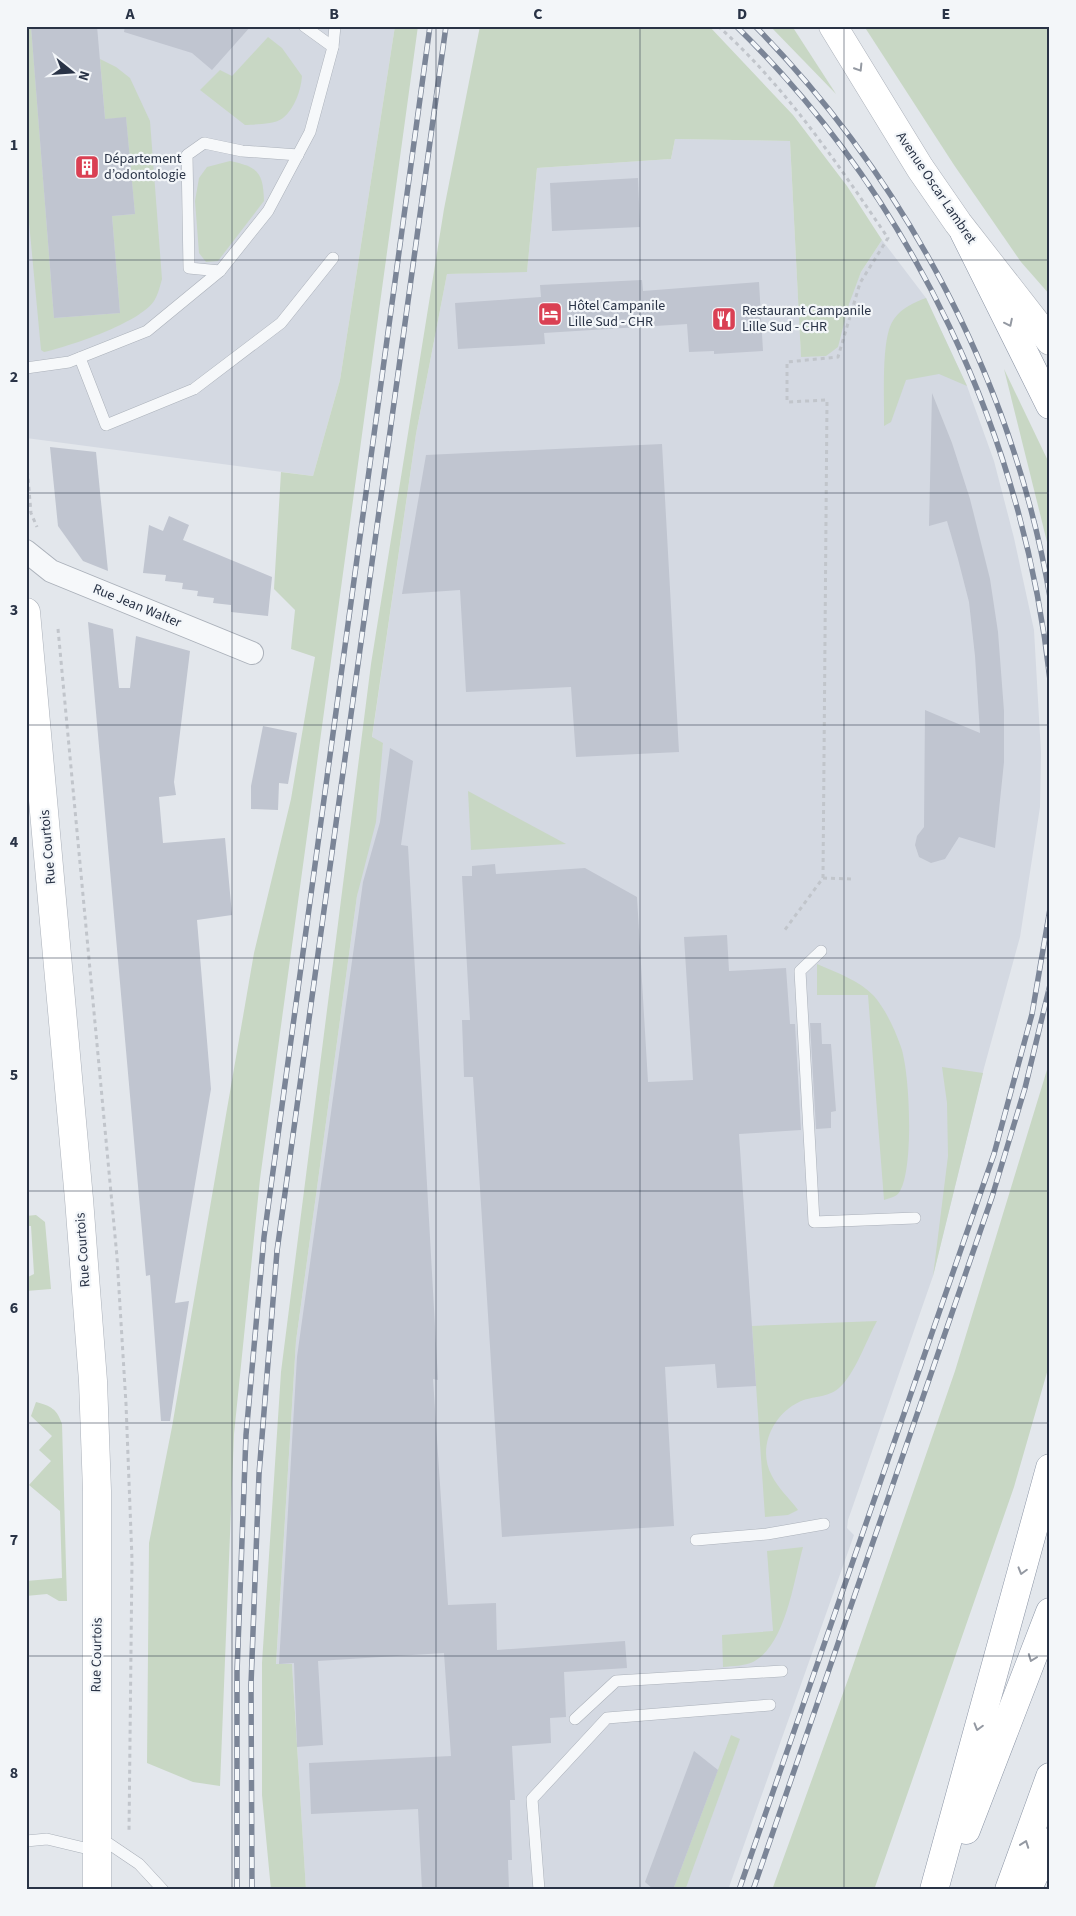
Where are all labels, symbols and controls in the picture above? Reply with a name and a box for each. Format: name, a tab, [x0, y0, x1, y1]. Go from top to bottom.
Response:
text: A	[124, 3, 135, 25]
text: B	[329, 3, 339, 25]
text: C	[533, 3, 543, 25]
text: D	[737, 3, 747, 25]
text: E	[942, 3, 950, 25]
north arrow	[48, 48, 98, 98]
one-way arrow	[852, 62, 862, 71]
text: N	[73, 68, 94, 83]
street label: Avenue Oscar Lambret	[891, 128, 981, 248]
text: 1	[10, 134, 18, 156]
place label: Département d’odontologie	[104, 149, 186, 185]
building icon: Département d’odontologie	[74, 154, 100, 180]
place label: Hôtel Campanile Lille Sud - CHR	[568, 296, 665, 332]
hotel icon: Hôtel Campanile Lille Sud - CHR	[537, 301, 563, 327]
place label: Restaurant Campanile Lille Sud - CHR	[742, 301, 871, 337]
restaurant icon: Restaurant Campanile Lille Sud - CHR	[711, 306, 737, 332]
one-way arrow	[1003, 318, 1013, 327]
text: 2	[10, 366, 18, 388]
street label: Rue Jean Walter	[90, 579, 184, 633]
text: 3	[10, 599, 18, 621]
street label: Rue Courtois	[35, 809, 61, 885]
text: 4	[10, 831, 19, 853]
text: 5	[10, 1064, 18, 1086]
street label: Rue Courtois	[70, 1212, 96, 1288]
text: 6	[10, 1297, 18, 1319]
text: 7	[10, 1529, 18, 1551]
one-way arrow	[1017, 1566, 1028, 1575]
street label: Rue Courtois	[86, 1617, 108, 1693]
one-way arrow	[1028, 1653, 1038, 1661]
one-way arrow	[973, 1722, 983, 1731]
text: 8	[10, 1762, 18, 1784]
one-way arrow	[1019, 1840, 1029, 1849]

